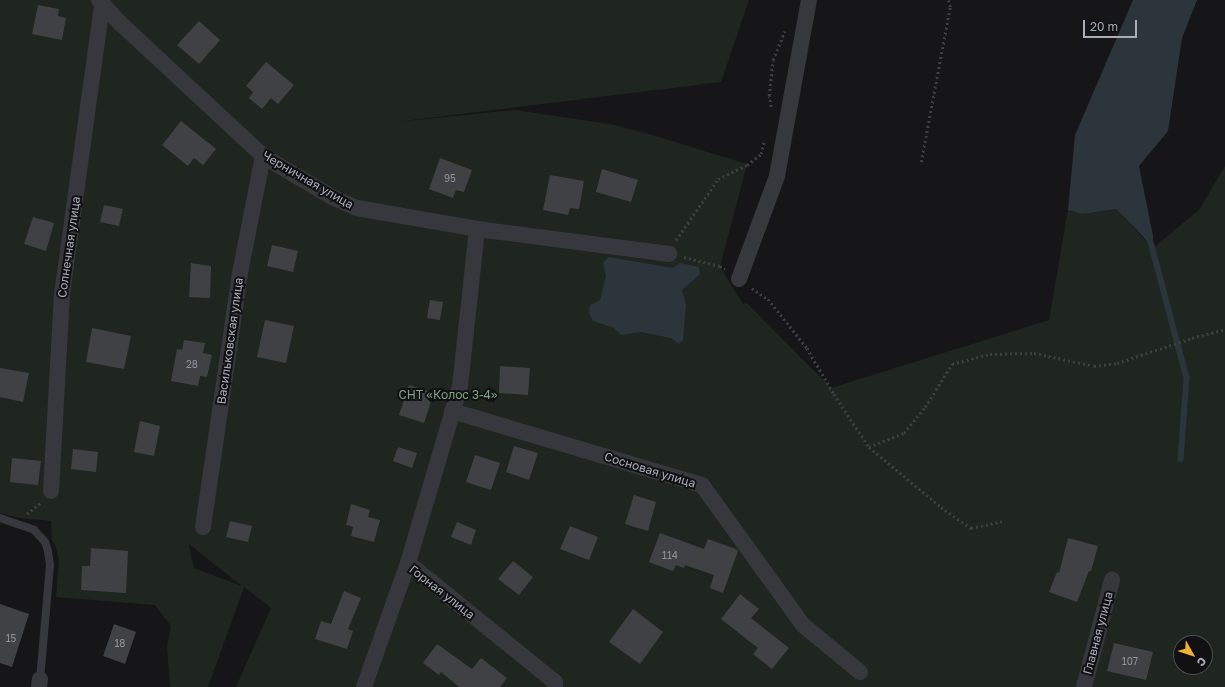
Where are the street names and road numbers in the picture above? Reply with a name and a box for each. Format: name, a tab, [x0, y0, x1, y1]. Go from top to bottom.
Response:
street label: Черничная улица	[260, 148, 356, 212]
street label: Солнечная улица	[55, 195, 83, 299]
street label: Васильковская улица	[214, 277, 246, 405]
street label: Сосновая улица	[602, 449, 698, 491]
street label: Горная улица	[406, 562, 478, 622]
street label: Главная улица	[1080, 590, 1116, 676]

